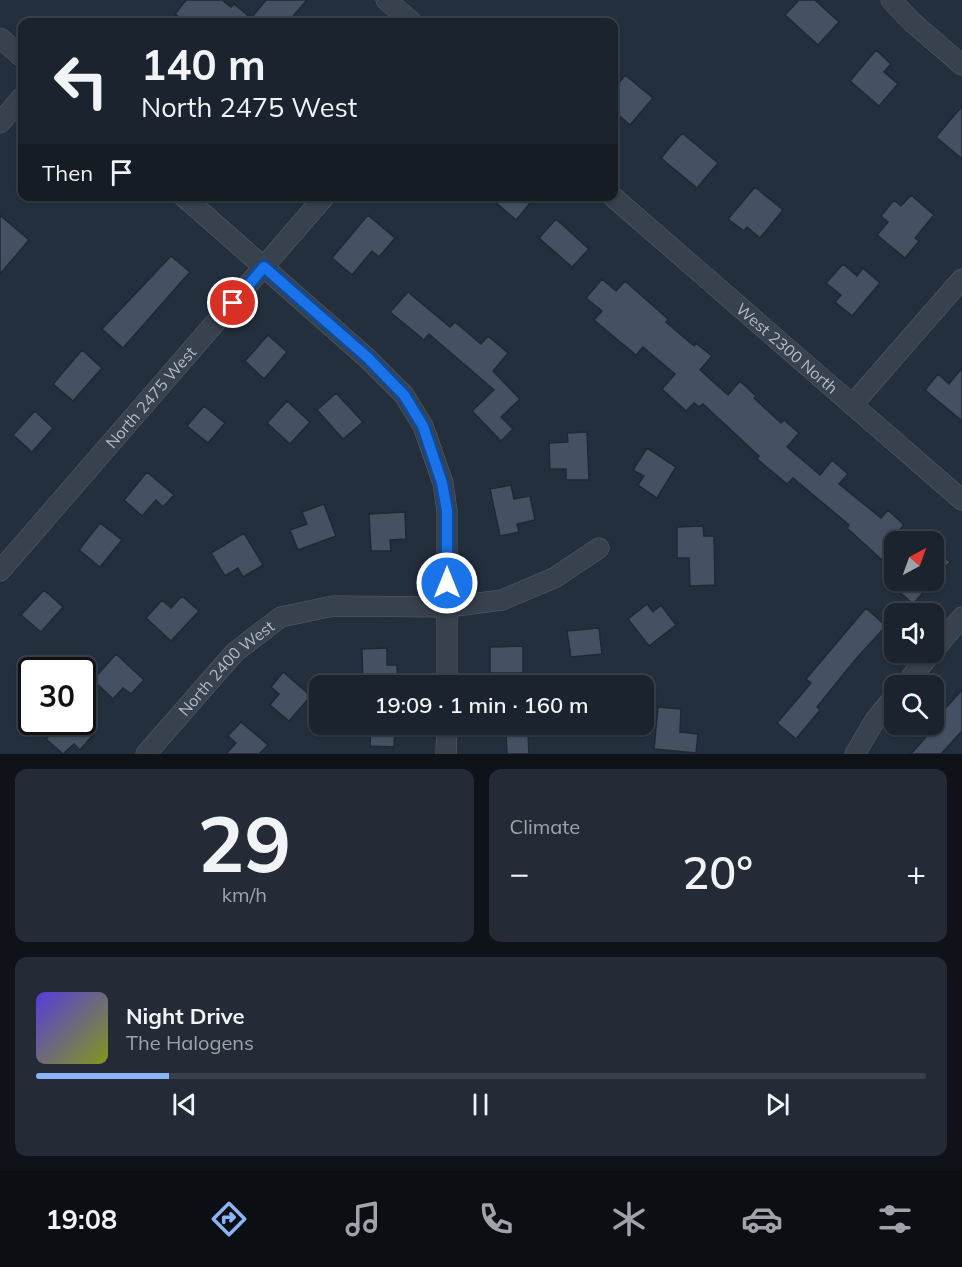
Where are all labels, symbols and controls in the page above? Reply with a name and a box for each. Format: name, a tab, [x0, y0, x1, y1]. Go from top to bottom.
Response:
text: 140 m	[141, 38, 266, 91]
icon: left	[42, 42, 120, 120]
text: North 2475 West	[141, 90, 357, 124]
icon: arrive	[105, 156, 138, 189]
text: Then	[42, 159, 93, 187]
pin	[207, 277, 258, 328]
icon: arrive	[216, 286, 249, 319]
street label: West 2300 North	[732, 299, 842, 398]
street label: North 2475 West	[101, 342, 200, 452]
north arrow	[884, 531, 944, 591]
map controls	[884, 531, 944, 735]
position arrow	[415, 551, 479, 615]
button: sound	[884, 603, 944, 663]
street label: North 2400 West	[174, 616, 279, 720]
speed limit sign: 30	[18, 657, 96, 735]
button: search	[884, 675, 944, 735]
text: 19:09 · 1 min · 160 m	[374, 691, 589, 719]
text: 29	[197, 794, 291, 892]
text: Climate	[510, 814, 580, 839]
text: 20°	[682, 844, 753, 900]
text: −	[510, 852, 529, 893]
text: +	[906, 852, 926, 893]
text: km/h	[222, 882, 267, 907]
text: Night Drive	[126, 1002, 245, 1030]
text: The Halogens	[126, 1030, 254, 1055]
icon: previous	[168, 1088, 201, 1121]
icon: pause	[464, 1088, 497, 1121]
icon: next	[761, 1088, 794, 1121]
icon: directions	[208, 1198, 250, 1240]
icon: music	[342, 1198, 384, 1240]
icon: phone	[475, 1198, 517, 1240]
icon: climate	[608, 1198, 650, 1240]
icon: car	[741, 1198, 783, 1240]
icon: filters	[874, 1198, 916, 1240]
text: 19:08	[46, 1202, 117, 1236]

